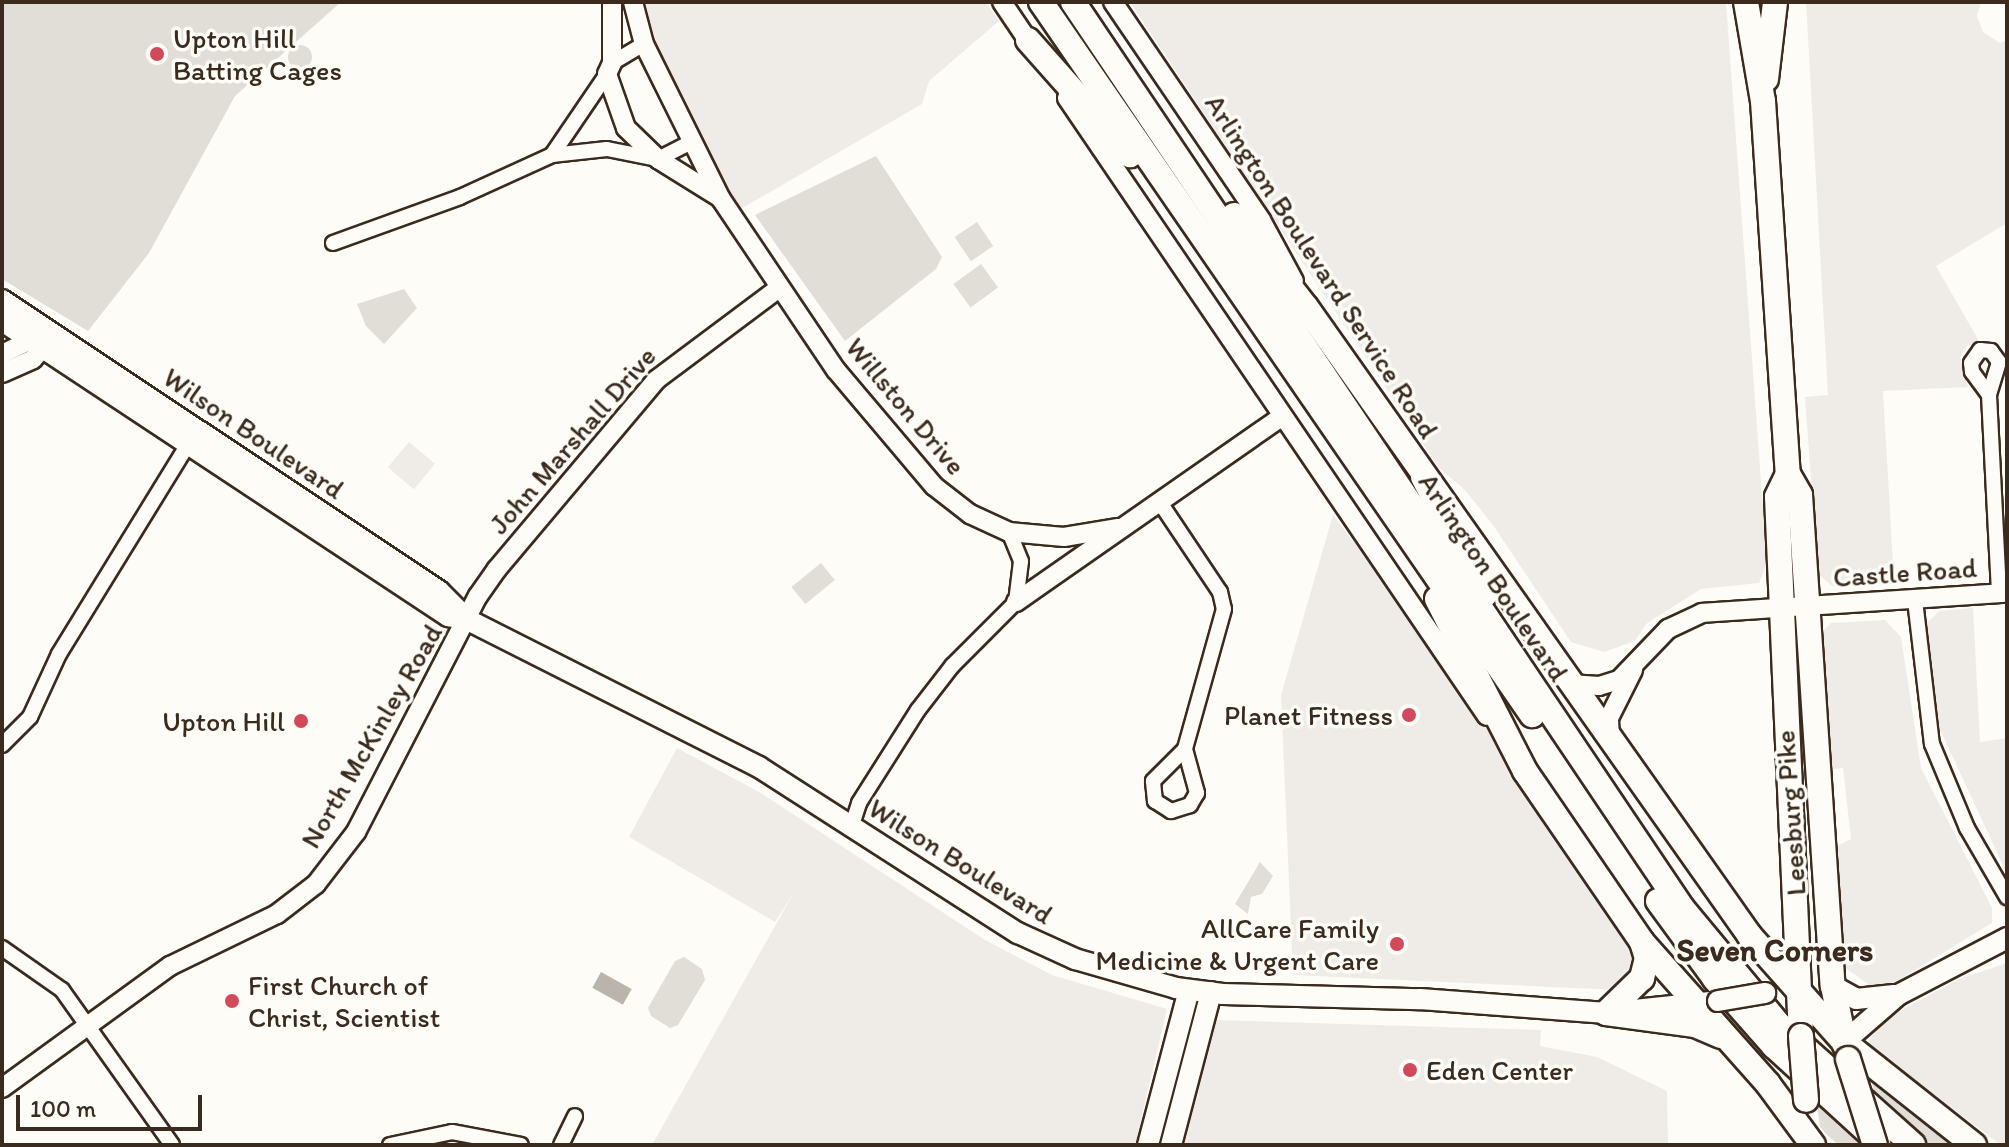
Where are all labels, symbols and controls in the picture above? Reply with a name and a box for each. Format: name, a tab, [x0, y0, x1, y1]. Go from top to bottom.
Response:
place label: Upton Hill Batting Cages	[173, 21, 342, 87]
marker: Upton Hill Batting Cages	[148, 45, 166, 63]
street label: Arlington Boulevard Service Road	[1198, 87, 1446, 445]
street label: Willston Drive	[839, 331, 973, 481]
street label: John Marshall Drive	[481, 339, 663, 541]
street label: Wilson Boulevard	[157, 360, 351, 506]
street label: Arlington Boulevard	[1412, 466, 1576, 688]
street label: Castle Road	[1832, 550, 1978, 594]
street label: North McKinley Road	[294, 619, 448, 853]
place label: Planet Fitness	[1224, 698, 1393, 732]
place label: Upton Hill	[162, 704, 285, 738]
marker: Planet Fitness	[1400, 706, 1418, 724]
marker: Upton Hill	[292, 712, 310, 730]
street label: Leesburg Pike	[1767, 729, 1813, 897]
street label: Wilson Boulevard	[863, 791, 1059, 931]
place label: AllCare Family Medicine & Urgent Care	[1094, 911, 1379, 977]
district label: Seven Corners	[1677, 931, 1873, 969]
marker: AllCare Family Medicine & Urgent Care	[1386, 933, 1408, 955]
place label: First Church of Christ, Scientist	[248, 968, 440, 1034]
marker: First Church of Christ, Scientist	[223, 992, 241, 1010]
place label: Eden Center	[1426, 1053, 1573, 1087]
marker: Eden Center	[1401, 1061, 1419, 1079]
scale bar	[20, 1079, 206, 1129]
text: 100 m	[30, 1094, 96, 1123]

